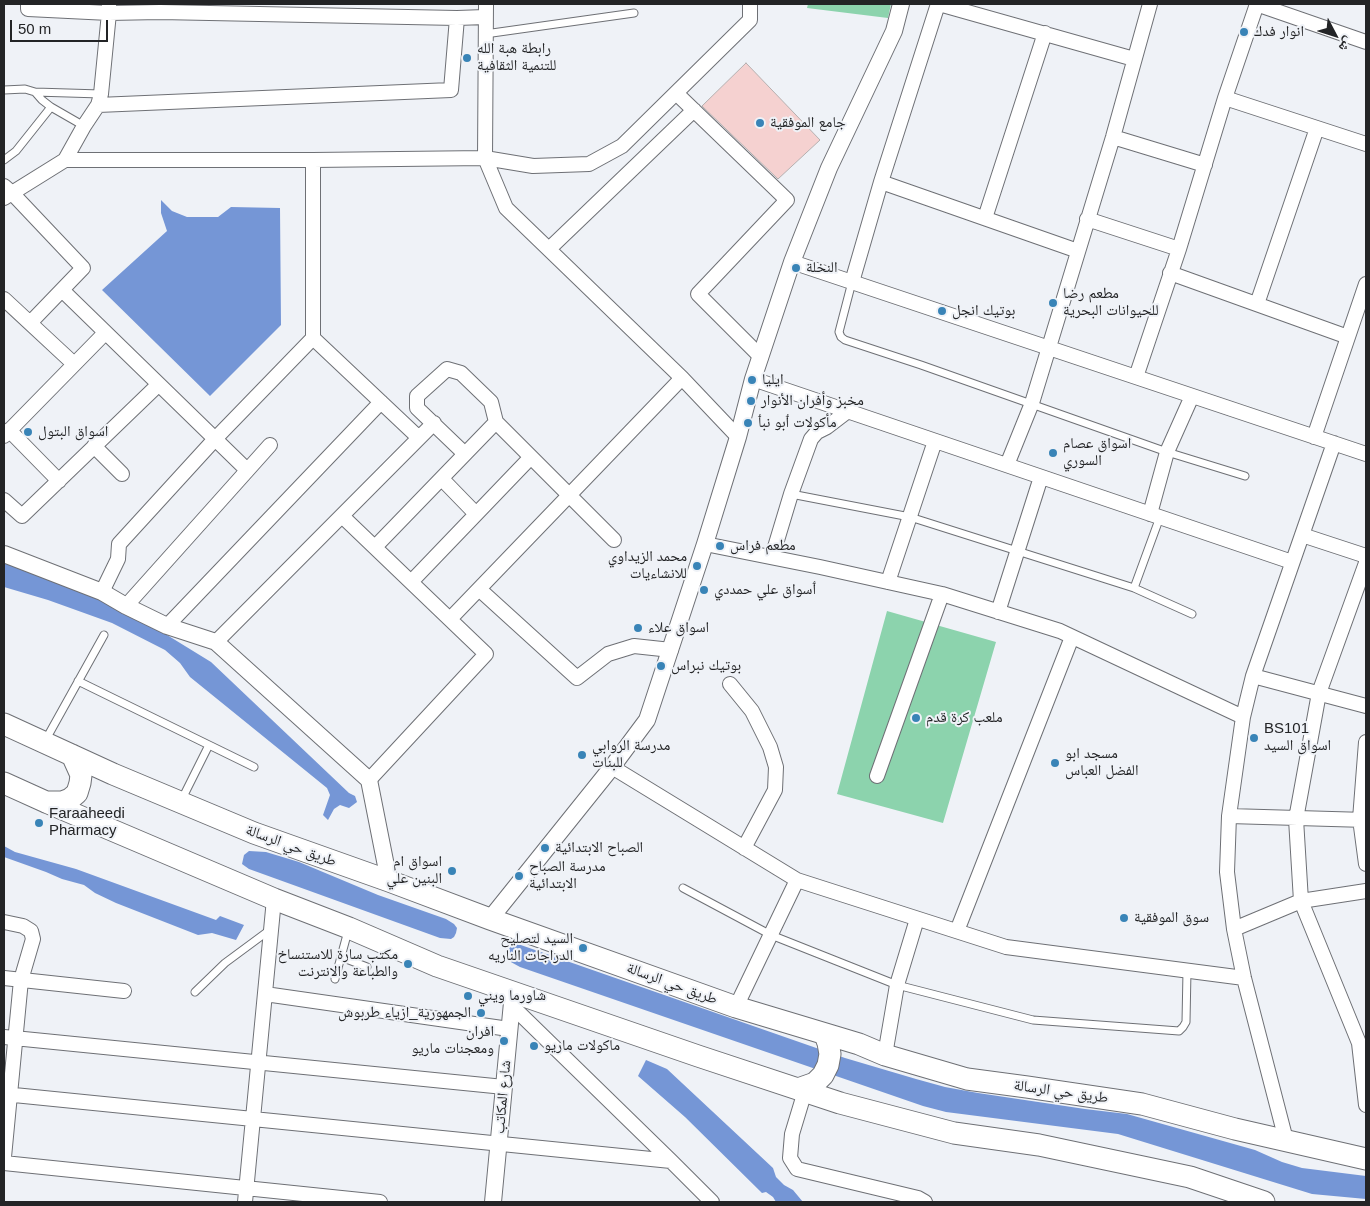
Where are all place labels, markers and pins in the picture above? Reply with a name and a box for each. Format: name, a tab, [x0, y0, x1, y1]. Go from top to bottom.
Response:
place label: انوار فدك	[1254, 23, 1304, 41]
marker: انوار فدك	[1238, 26, 1250, 38]
place label: رابطة هبة الله للتنمية الثقافية	[477, 40, 556, 75]
marker: رابطة هبة الله للتنمية الثقافية	[461, 52, 473, 64]
place label: جامع الموفقية	[770, 114, 846, 132]
marker: جامع الموفقية	[754, 117, 766, 129]
place label: النخلة	[806, 259, 838, 277]
marker: النخلة	[790, 262, 802, 274]
place label: مطعم رضا للحيوانات البحرية	[1063, 285, 1159, 320]
marker: مطعم رضا للحيوانات البحرية	[1047, 297, 1059, 309]
place label: بوتيك انجل	[952, 302, 1015, 320]
marker: بوتيك انجل	[936, 305, 948, 317]
place label: ايليا	[762, 371, 784, 389]
marker: ايليا	[746, 374, 758, 386]
place label: مخبز وأفران الأنوار	[761, 392, 864, 410]
marker: مخبز وأفران الأنوار	[745, 395, 757, 407]
place label: مأكولات ٲبو نبٲ	[758, 414, 837, 432]
marker: مأكولات ٲبو نبٲ	[742, 417, 754, 429]
place label: اسواق البتول	[38, 423, 108, 441]
marker: اسواق البتول	[22, 426, 34, 438]
place label: اسواق عصام السوري	[1063, 435, 1131, 470]
marker: اسواق عصام السوري	[1047, 447, 1059, 459]
place label: مطعم فراس	[730, 537, 796, 555]
marker: مطعم فراس	[714, 540, 726, 552]
place label: محمد الزيداوي للانشاءيات	[608, 548, 687, 583]
marker: محمد الزيداوي للانشاءيات	[691, 560, 703, 572]
place label: ٲسواق علي حمددي	[714, 581, 816, 599]
marker: ٲسواق علي حمددي	[698, 584, 710, 596]
place label: اسواق علاء	[648, 619, 709, 637]
marker: اسواق علاء	[632, 622, 644, 634]
place label: بوتيك نبراس	[671, 657, 741, 675]
marker: بوتيك نبراس	[655, 660, 667, 672]
place label: ملعب كرة قدم	[926, 709, 1002, 727]
marker: ملعب كرة قدم	[910, 712, 922, 724]
place label: BS101 اسواق السيد	[1264, 720, 1331, 755]
marker: BS101 اسواق السيد	[1248, 732, 1260, 744]
place label: مدرسة الروابي للبنات	[592, 737, 670, 772]
place label: مسجد ابو الفضل العباس	[1065, 745, 1139, 780]
marker: مدرسة الروابي للبنات	[576, 749, 588, 761]
marker: مسجد ابو الفضل العباس	[1049, 757, 1061, 769]
place label: Faraaheedi Pharmacy	[49, 805, 125, 840]
marker: Faraaheedi Pharmacy	[33, 817, 45, 829]
place label: الصباح الابتدائية	[555, 839, 643, 857]
marker: الصباح الابتدائية	[539, 842, 551, 854]
place label: اسواق ام البنين علي	[387, 853, 442, 888]
place label: مدرسة الصباح الابتدائية	[529, 858, 606, 893]
marker: اسواق ام البنين علي	[446, 865, 458, 877]
marker: مدرسة الصباح الابتدائية	[513, 870, 525, 882]
place label: سوق الموفقية	[1134, 909, 1209, 927]
marker: سوق الموفقية	[1118, 912, 1130, 924]
place label: السيد لتصليح الدراجات الناريه	[488, 930, 573, 965]
marker: السيد لتصليح الدراجات الناريه	[577, 942, 589, 954]
place label: مكتب سارة للاستنساخ والطباعة والانترنت	[277, 946, 398, 981]
marker: مكتب سارة للاستنساخ والطباعة والانترنت	[402, 958, 414, 970]
place label: شاورما ويني	[478, 987, 546, 1005]
marker: شاورما ويني	[462, 990, 474, 1002]
place label: الجمهورية_ازياء طربوش	[338, 1004, 471, 1022]
marker: الجمهورية_ازياء طربوش	[475, 1007, 487, 1019]
place label: افران ومعجنات ماريو	[411, 1023, 494, 1058]
marker: افران ومعجنات ماريو	[498, 1035, 510, 1047]
place label: ماكولات ماريو	[544, 1037, 620, 1055]
marker: ماكولات ماريو	[528, 1040, 540, 1052]

